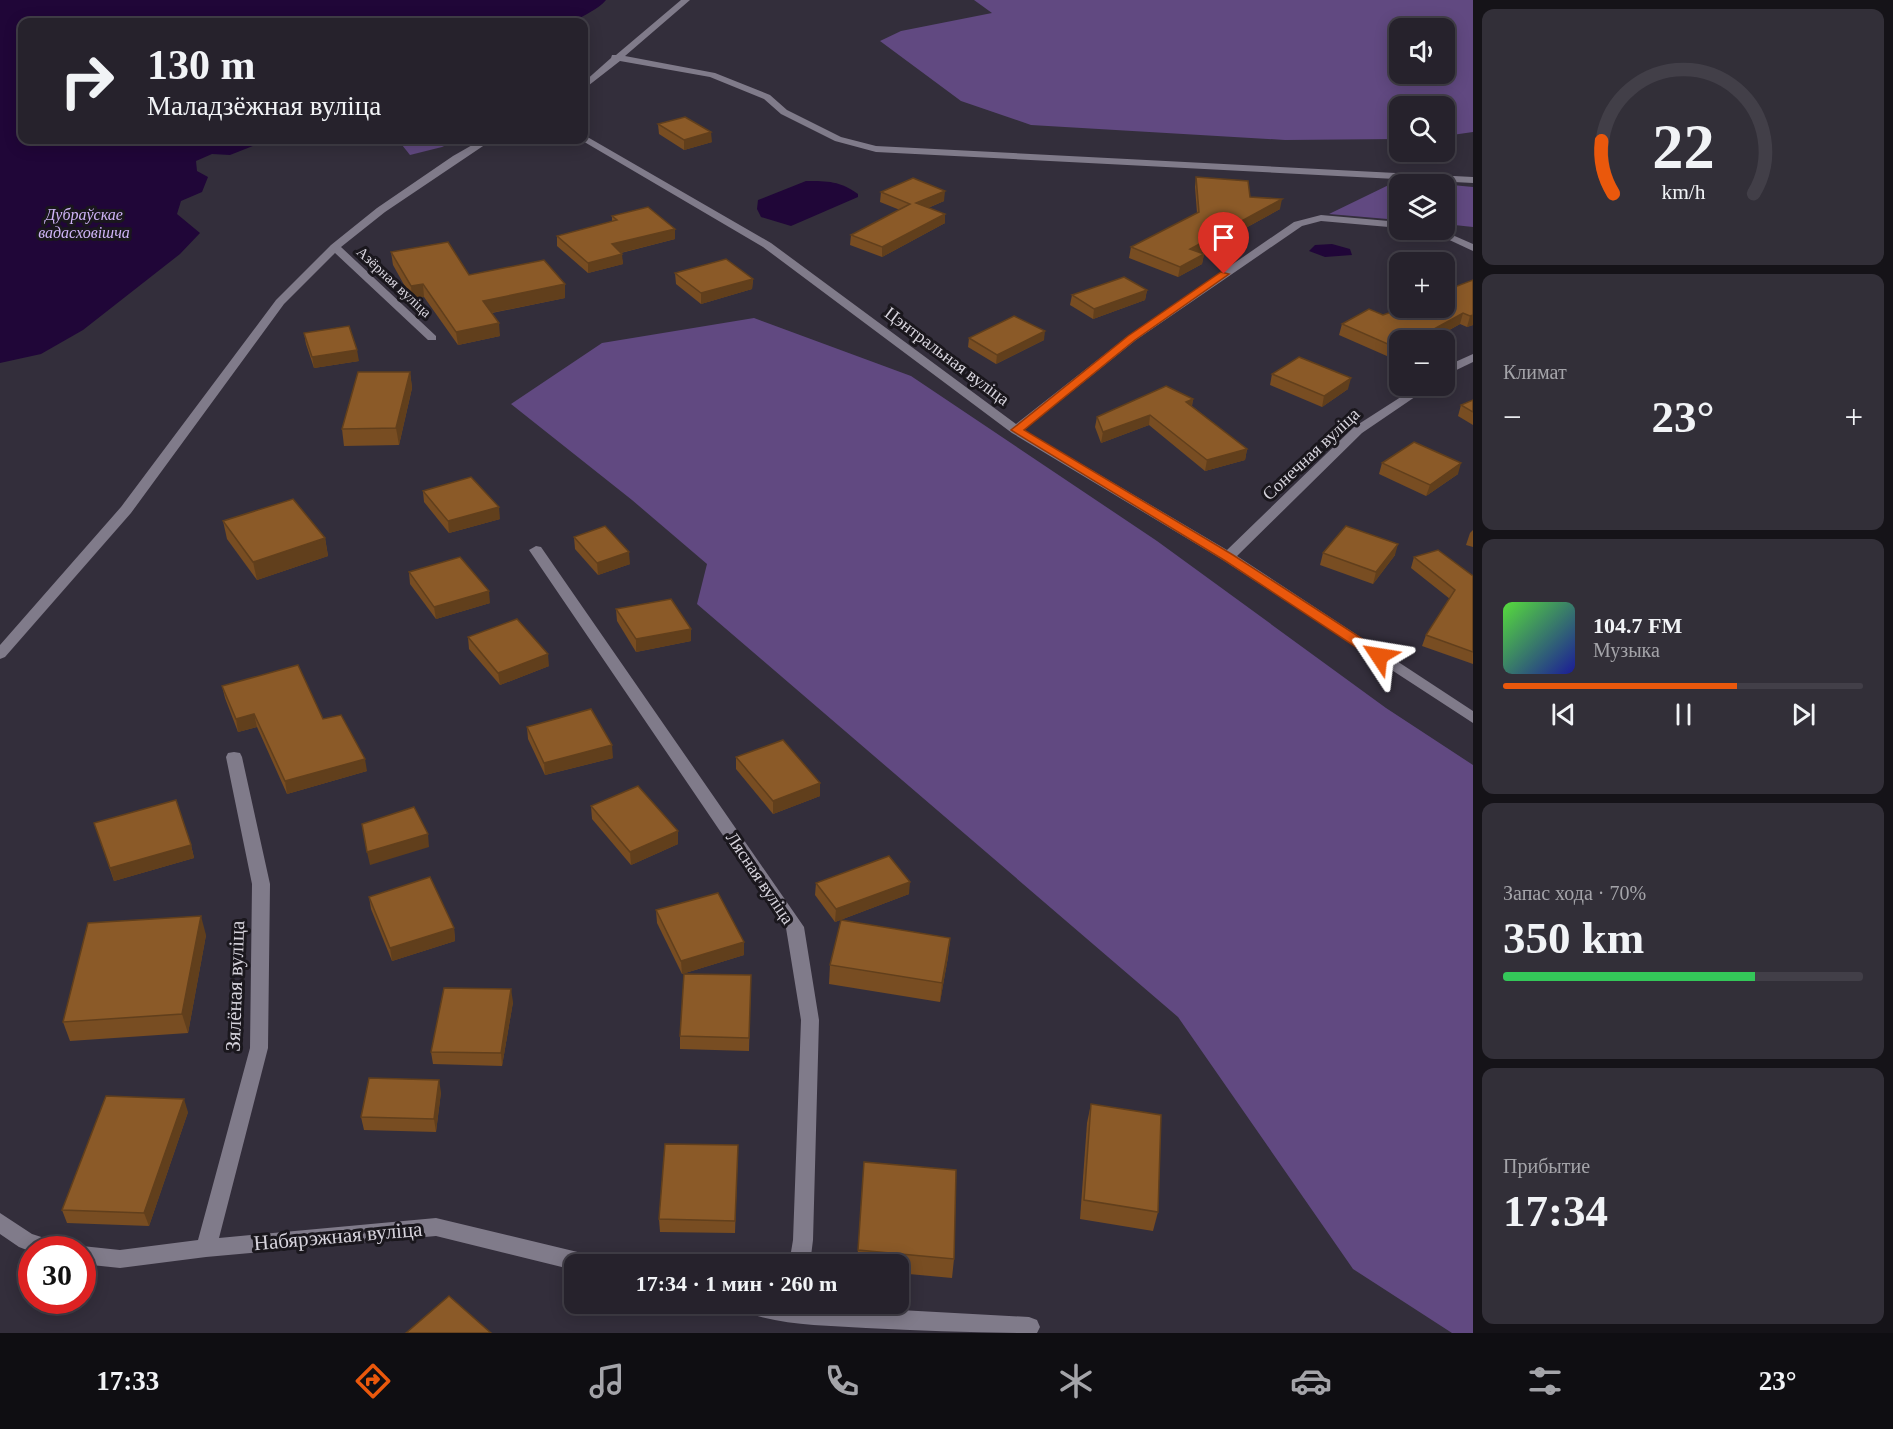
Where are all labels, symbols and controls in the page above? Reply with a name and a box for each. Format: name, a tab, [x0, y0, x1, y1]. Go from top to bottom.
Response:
map controls	[1389, 18, 1455, 396]
button: sound	[1389, 18, 1455, 84]
icon: right	[48, 42, 126, 120]
text: 130 m	[147, 42, 256, 88]
text: Маладзёжная вуліца	[147, 91, 381, 121]
button: search	[1389, 96, 1455, 162]
text: 22	[1652, 112, 1714, 181]
button: layers	[1389, 174, 1455, 240]
text: km/h	[1661, 180, 1705, 204]
water label: Дубраўскае вадасховішча	[38, 206, 130, 241]
pin	[1198, 212, 1249, 274]
icon: arrive	[1207, 221, 1240, 254]
street label: Азёрная вуліца	[353, 243, 435, 321]
button: +	[1389, 252, 1455, 318]
street label: Цэнтральная вуліца	[881, 303, 1013, 409]
button: −	[1389, 330, 1455, 396]
text: Климат	[1503, 361, 1567, 383]
text: 23°	[1652, 392, 1715, 442]
text: −	[1503, 399, 1522, 435]
text: +	[1844, 399, 1863, 435]
street label: Сонечная вуліца	[1258, 404, 1364, 504]
text: 104.7 FM	[1593, 613, 1682, 638]
position arrow	[1347, 624, 1411, 688]
text: Музыка	[1593, 639, 1660, 661]
icon: previous	[1547, 698, 1580, 731]
icon: pause	[1667, 698, 1700, 731]
icon: next	[1787, 698, 1820, 731]
street label: Лясная вуліца	[722, 828, 798, 928]
text: Запас хода · 70%	[1503, 882, 1646, 904]
text: 350 km	[1503, 913, 1644, 963]
street label: Зялёная вуліца	[221, 919, 249, 1052]
text: Прибытие	[1503, 1155, 1590, 1177]
text: 17:34	[1503, 1186, 1608, 1236]
street label: Набярэжная вуліца	[253, 1217, 424, 1255]
speed limit sign: 30	[18, 1236, 96, 1314]
text: 17:34 · 1 мин · 260 m	[636, 1271, 837, 1296]
icon: directions	[352, 1360, 394, 1402]
icon: music	[586, 1360, 628, 1402]
icon: phone	[821, 1360, 863, 1402]
icon: climate	[1055, 1360, 1097, 1402]
icon: car	[1290, 1360, 1332, 1402]
icon: filters	[1524, 1360, 1566, 1402]
text: 17:33	[96, 1366, 159, 1396]
text: 23°	[1759, 1366, 1797, 1396]

